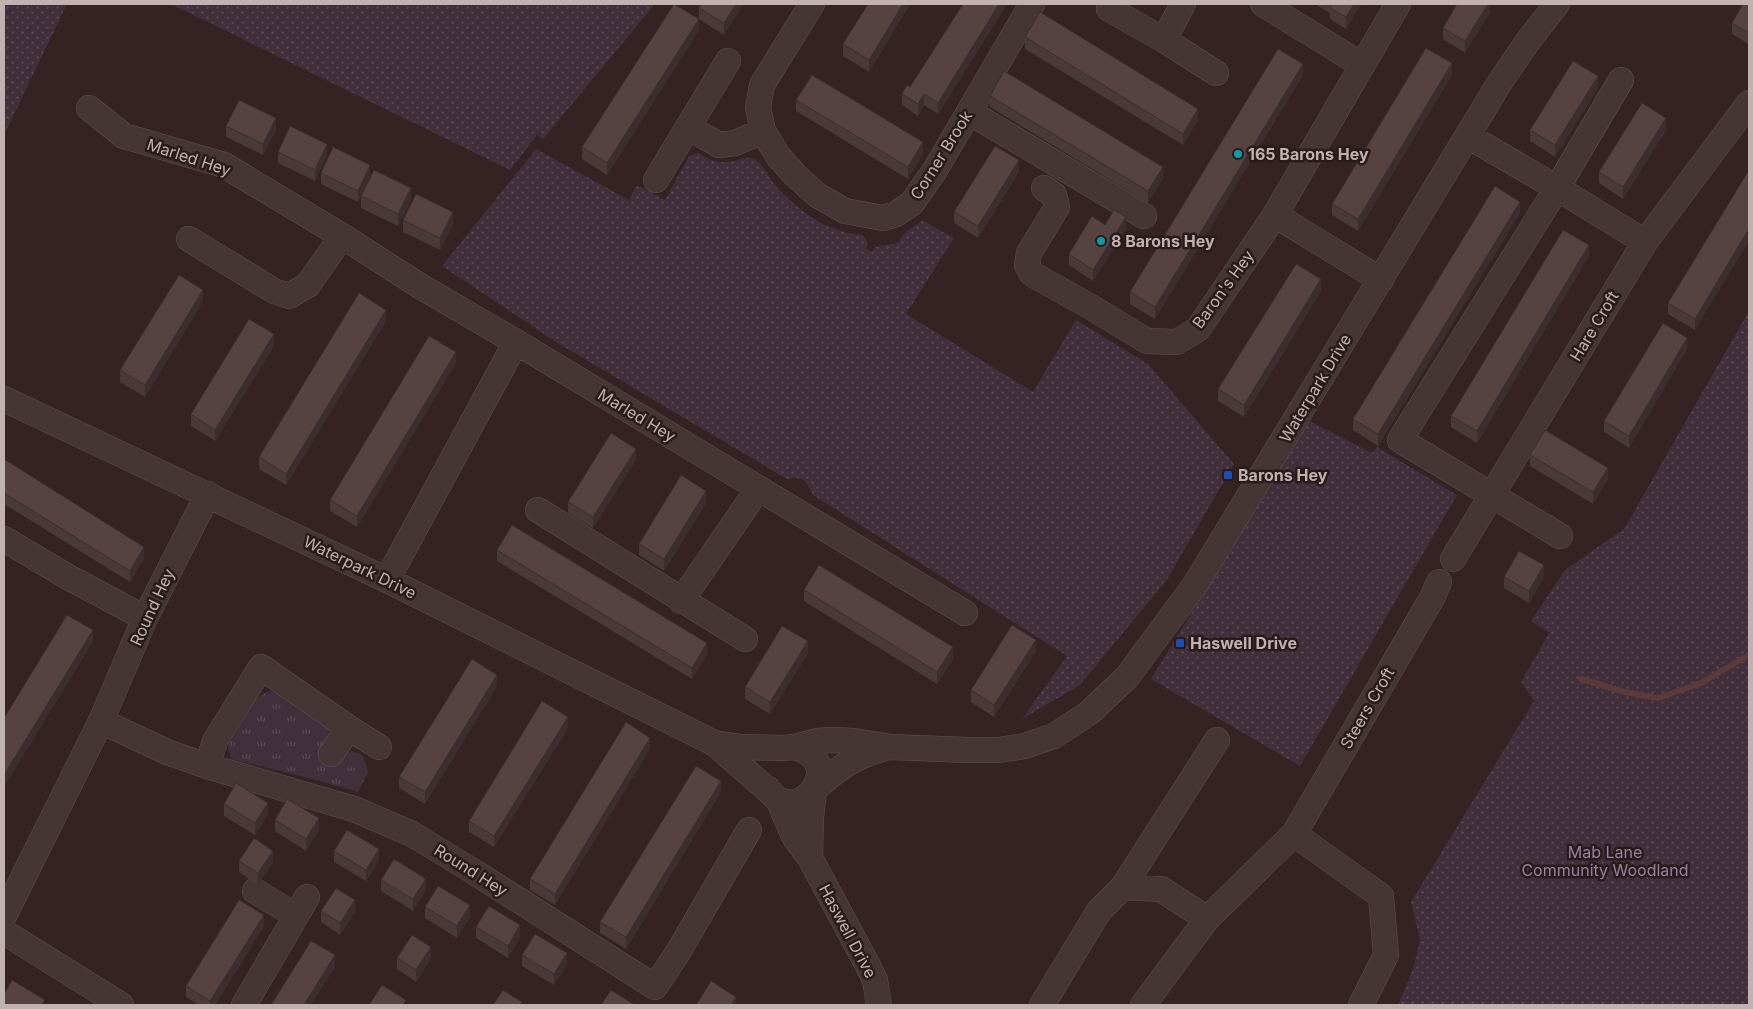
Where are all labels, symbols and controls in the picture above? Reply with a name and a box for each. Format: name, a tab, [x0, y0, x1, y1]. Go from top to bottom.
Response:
street label: Corner Brook	[906, 107, 976, 203]
street label: Marled Hey	[144, 134, 234, 180]
place label: 165 Barons Hey	[1248, 144, 1369, 164]
marker: 165 Barons Hey	[1232, 148, 1244, 160]
place label: 8 Barons Hey	[1111, 231, 1215, 251]
marker: 8 Barons Hey	[1095, 235, 1107, 247]
street label: Baron's Hey	[1188, 246, 1258, 332]
street label: Hare Croft	[1565, 287, 1623, 365]
street label: Waterpark Drive	[1275, 330, 1355, 446]
street label: Marled Hey	[595, 384, 679, 446]
place label: Barons Hey	[1238, 465, 1328, 485]
marker: Barons Hey	[1222, 469, 1234, 481]
street label: Waterpark Drive	[300, 531, 420, 603]
street label: Round Hey	[125, 565, 179, 649]
place label: Haswell Drive	[1190, 633, 1297, 653]
marker: Haswell Drive	[1174, 637, 1186, 649]
street label: Steers Croft	[1336, 664, 1398, 752]
street label: Round Hey	[431, 840, 511, 900]
park label: Mab Lane Community Woodland	[1521, 842, 1689, 880]
street label: Haswell Drive	[815, 881, 881, 981]

